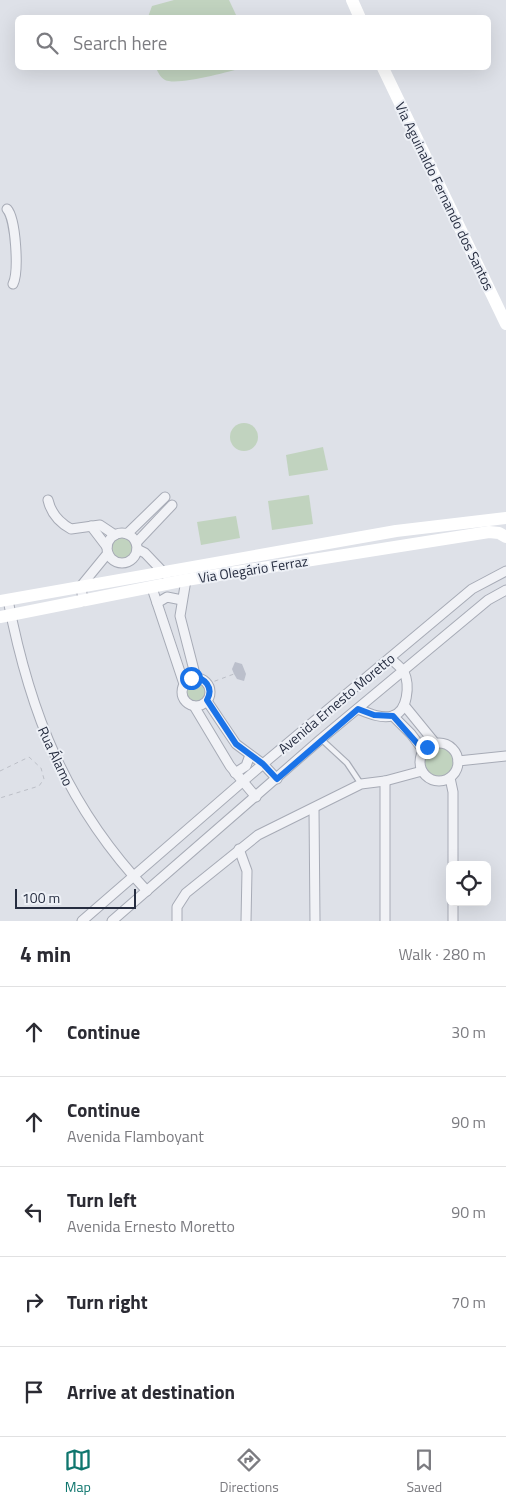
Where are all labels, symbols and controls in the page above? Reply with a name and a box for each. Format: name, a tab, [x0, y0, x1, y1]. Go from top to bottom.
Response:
search box	[15, 15, 491, 70]
text: Search here	[73, 28, 167, 57]
icon: search	[33, 29, 61, 57]
street label: Via Aguinaldo Fernando dos Santos	[390, 98, 500, 294]
street label: Via Olegário Ferraz	[197, 550, 309, 588]
street label: Avenida Ernesto Moretto	[273, 648, 399, 758]
route start	[180, 667, 203, 690]
street label: Rua Álamo	[33, 723, 79, 789]
route end	[416, 736, 439, 759]
map controls	[446, 861, 491, 906]
button: locate	[446, 861, 491, 906]
scale bar	[15, 886, 136, 909]
text: 100 m	[22, 887, 60, 908]
text: 4 min	[20, 938, 71, 970]
text: Walk · 280 m	[398, 942, 486, 966]
text: Continue	[67, 1017, 140, 1046]
icon: ahead	[20, 1018, 48, 1046]
text: 30 m	[451, 1020, 486, 1044]
text: Continue	[67, 1095, 140, 1124]
icon: ahead	[20, 1108, 48, 1136]
text: 90 m	[451, 1110, 486, 1134]
text: Avenida Flamboyant	[67, 1124, 204, 1148]
text: Turn left	[67, 1185, 137, 1214]
icon: left	[20, 1198, 48, 1226]
text: 90 m	[451, 1200, 486, 1224]
text: Avenida Ernesto Moretto	[67, 1214, 235, 1238]
text: Turn right	[67, 1287, 148, 1316]
icon: right	[20, 1288, 48, 1316]
text: 70 m	[451, 1290, 486, 1314]
text: Arrive at destination	[67, 1377, 235, 1406]
icon: arrive	[20, 1378, 48, 1406]
tab: Map	[64, 1446, 92, 1497]
tab: Directions	[219, 1446, 279, 1497]
tab: Saved	[407, 1446, 442, 1497]

